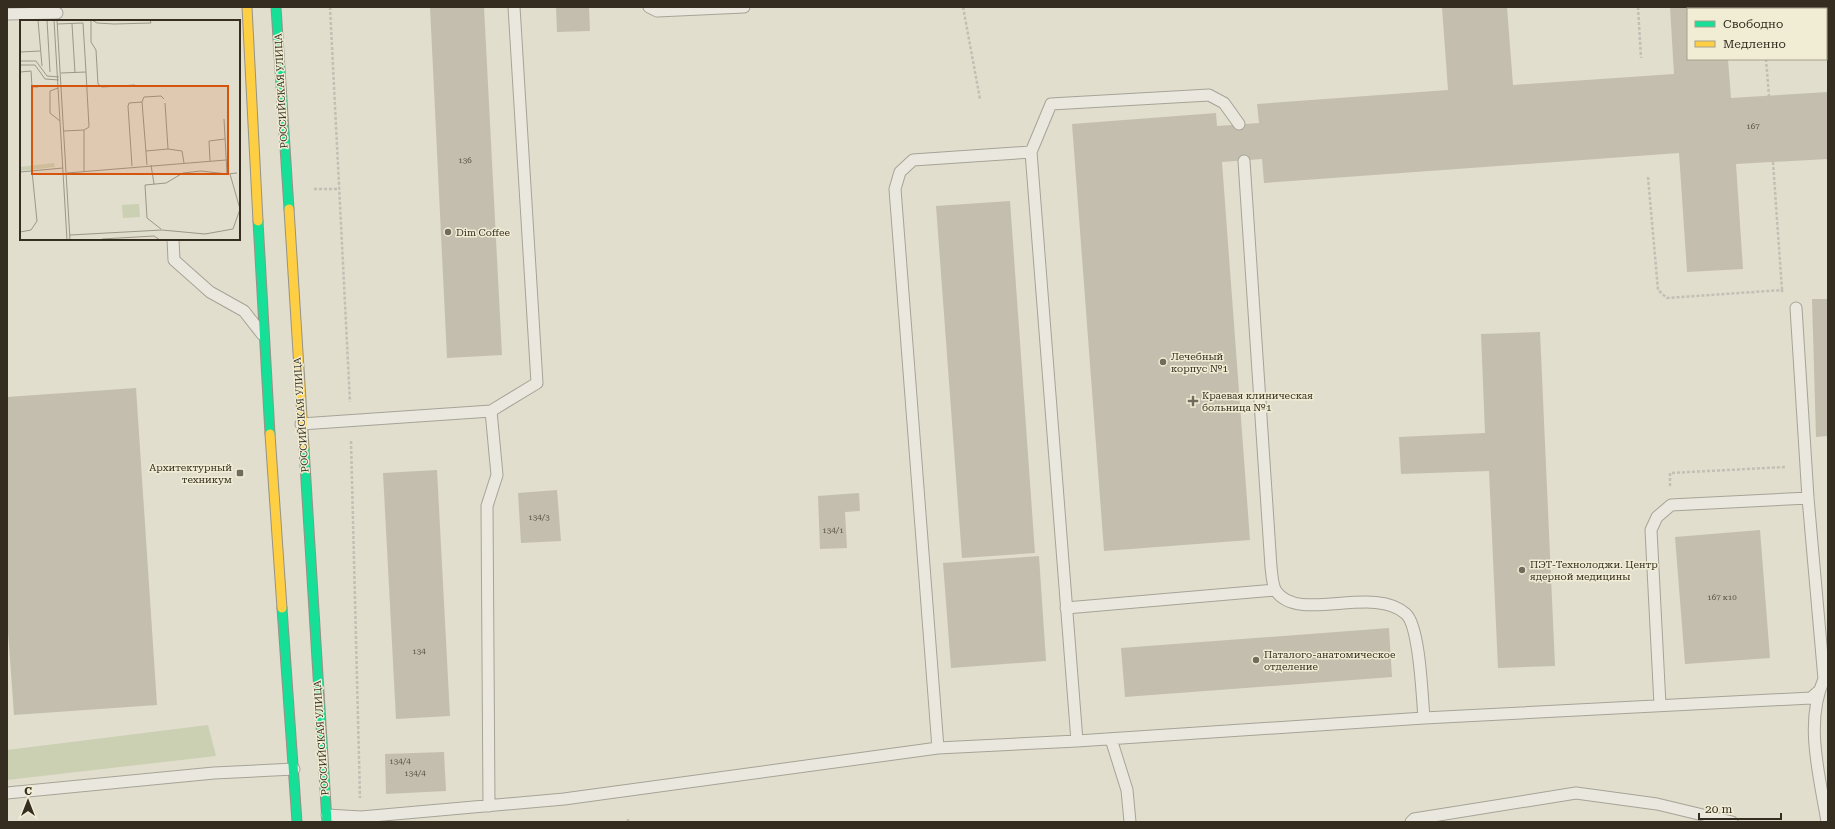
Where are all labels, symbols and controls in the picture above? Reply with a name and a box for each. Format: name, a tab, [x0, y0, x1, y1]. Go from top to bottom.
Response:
legend	[1687, 8, 1827, 60]
text: Свободно	[1723, 17, 1783, 31]
inset map	[20, 20, 240, 240]
street label: РОССИЙСКАЯ УЛИЦА	[272, 33, 290, 149]
text: Медленно	[1723, 37, 1786, 51]
house number: 167	[1746, 122, 1760, 131]
house number: 136	[458, 156, 472, 165]
marker: Dim Coffee	[443, 227, 453, 237]
place label: Dim Coffee	[456, 227, 511, 238]
place label: Лечебный корпус №1	[1171, 351, 1229, 374]
street label: РОССИЙСКАЯ УЛИЦА	[292, 357, 310, 473]
marker: Лечебный корпус №1	[1158, 357, 1168, 367]
place label: Краевая клиническая больница №1	[1202, 390, 1313, 413]
marker: Краевая клиническая больница №1	[1187, 395, 1199, 407]
place label: Архитектурный техникум	[149, 462, 232, 485]
marker: Архитектурный техникум	[235, 468, 245, 478]
house number: 134/3	[528, 513, 550, 522]
house number: 134/1	[822, 526, 844, 535]
place label: ПЭТ-Технолоджи. Центр ядерной медицины	[1530, 559, 1658, 582]
marker: ПЭТ-Технолоджи. Центр ядерной медицины	[1517, 565, 1527, 575]
house number: 167 к10	[1707, 593, 1737, 602]
house number: 134	[412, 647, 426, 656]
place label: Паталого-анатомическое отделение	[1264, 649, 1396, 672]
marker: Паталого-анатомическое отделение	[1251, 655, 1261, 665]
street label: РОССИЙСКАЯ УЛИЦА	[312, 680, 330, 796]
house number: 134/4	[389, 757, 411, 766]
house number: 134/4	[404, 769, 426, 778]
north arrow	[8, 781, 48, 821]
text: С	[24, 785, 32, 798]
scale bar	[1699, 795, 1781, 821]
text: 20 m	[1705, 802, 1732, 816]

